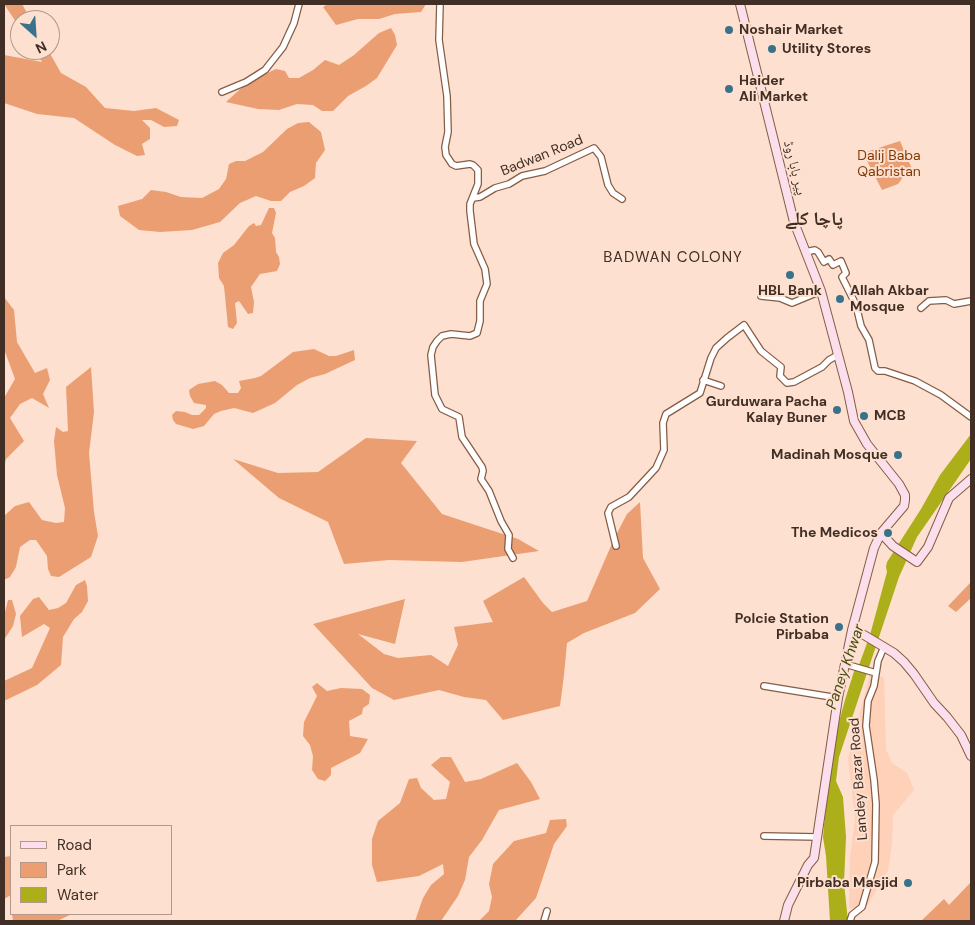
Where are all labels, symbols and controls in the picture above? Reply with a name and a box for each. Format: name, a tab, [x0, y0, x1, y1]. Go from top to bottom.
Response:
north arrow	[10, 10, 60, 60]
place label: Noshair Market	[739, 22, 843, 38]
marker: Noshair Market	[723, 24, 735, 36]
text: N	[33, 37, 50, 58]
place label: Utility Stores	[782, 41, 871, 57]
marker: Utility Stores	[766, 43, 778, 55]
place label: Haider Ali Market	[739, 73, 808, 105]
marker: Haider Ali Market	[723, 83, 735, 95]
street label: Badwan Road	[498, 132, 586, 180]
street label: پیر بابا روڈ	[779, 139, 809, 197]
park label: Dalij Baba Qabristan	[857, 148, 921, 180]
district label: پاچا کلے	[785, 209, 843, 231]
district label: BADWAN COLONY	[602, 249, 744, 267]
marker: HBL Bank	[784, 269, 796, 281]
place label: HBL Bank	[758, 283, 822, 299]
place label: Allah Akbar Mosque	[850, 283, 929, 316]
marker: Allah Akbar Mosque	[834, 293, 846, 305]
place label: Gurduwara Pacha Kalay Buner	[706, 394, 827, 427]
marker: Gurduwara Pacha Kalay Buner	[831, 404, 843, 416]
place label: MCB	[874, 408, 906, 424]
marker: MCB	[858, 410, 870, 422]
place label: Madinah Mosque	[771, 447, 888, 463]
marker: Madinah Mosque	[892, 449, 904, 461]
place label: The Medicos	[791, 525, 878, 541]
marker: The Medicos	[882, 527, 894, 539]
place label: Polcie Station Pirbaba	[735, 611, 829, 644]
marker: Polcie Station Pirbaba	[833, 621, 845, 633]
water label: Paney Khwar	[823, 622, 869, 712]
street label: Landey Bazar Road	[846, 717, 872, 841]
legend	[10, 825, 172, 915]
text: Road	[57, 835, 92, 855]
text: Park	[57, 860, 87, 880]
place label: Pirbaba Masjid	[797, 875, 898, 891]
marker: Pirbaba Masjid	[902, 877, 914, 889]
text: Water	[57, 885, 98, 905]

